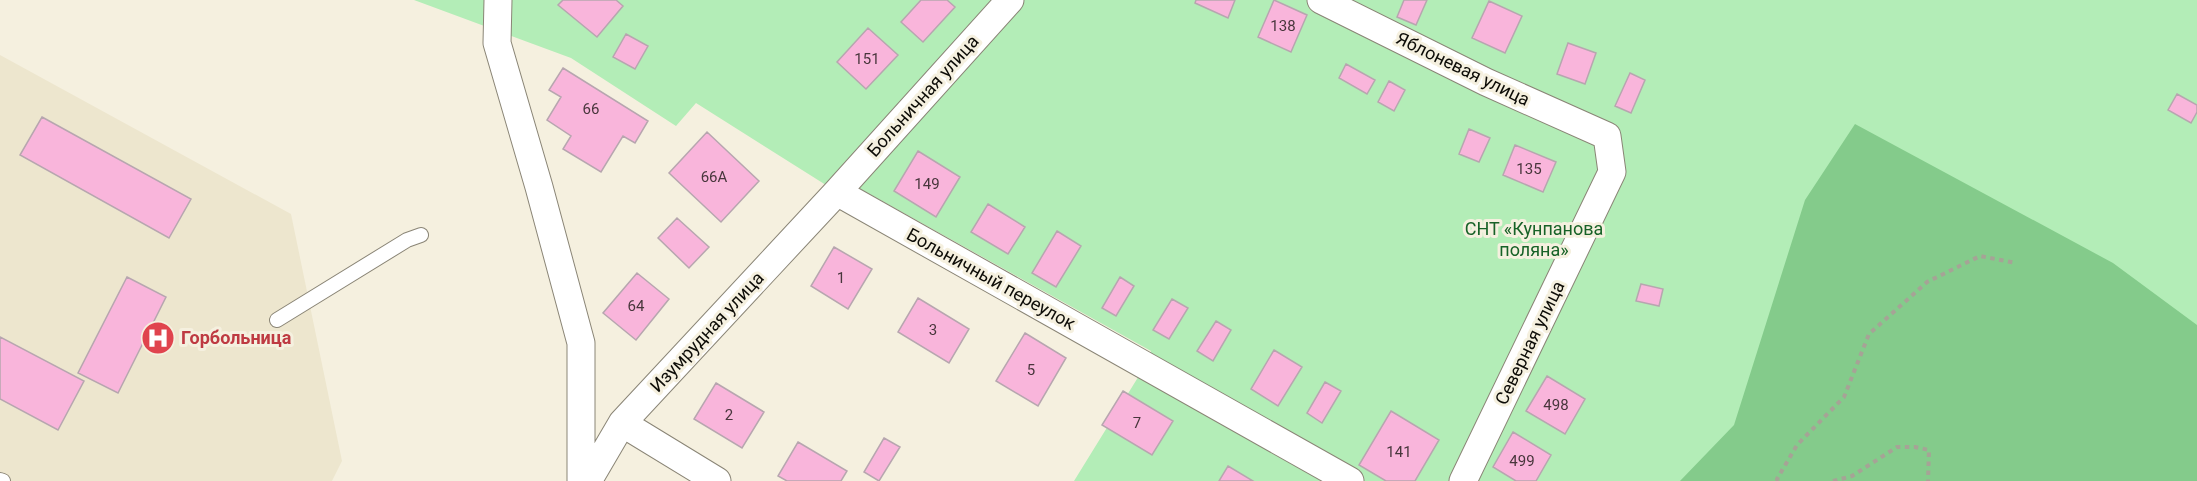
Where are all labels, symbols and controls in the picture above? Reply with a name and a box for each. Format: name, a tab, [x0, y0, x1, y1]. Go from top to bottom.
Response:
house number: 138	[1270, 17, 1296, 35]
street label: Яблоневая улица	[1393, 27, 1533, 110]
street label: Больничная улица	[863, 31, 983, 161]
house number: 151	[854, 50, 880, 68]
house number: 66	[583, 100, 599, 118]
house number: 135	[1516, 160, 1542, 178]
house number: 66А	[701, 168, 728, 186]
house number: 149	[914, 175, 940, 193]
park label: СНТ «Кунпанова поляна»	[1465, 218, 1603, 260]
street label: Больничный переулок	[903, 223, 1079, 334]
street label: Изумрудная улица	[646, 267, 768, 396]
house number: 1	[837, 269, 845, 287]
street label: Северная улица	[1490, 277, 1569, 408]
house number: 64	[628, 297, 645, 315]
hospital icon: Горбольница	[140, 320, 176, 356]
house number: 3	[929, 321, 937, 339]
place label: Горбольница	[181, 327, 292, 348]
house number: 5	[1027, 361, 1035, 379]
house number: 498	[1543, 396, 1569, 414]
house number: 2	[725, 406, 733, 424]
house number: 7	[1133, 414, 1141, 432]
house number: 141	[1386, 443, 1412, 461]
house number: 499	[1509, 452, 1535, 470]

